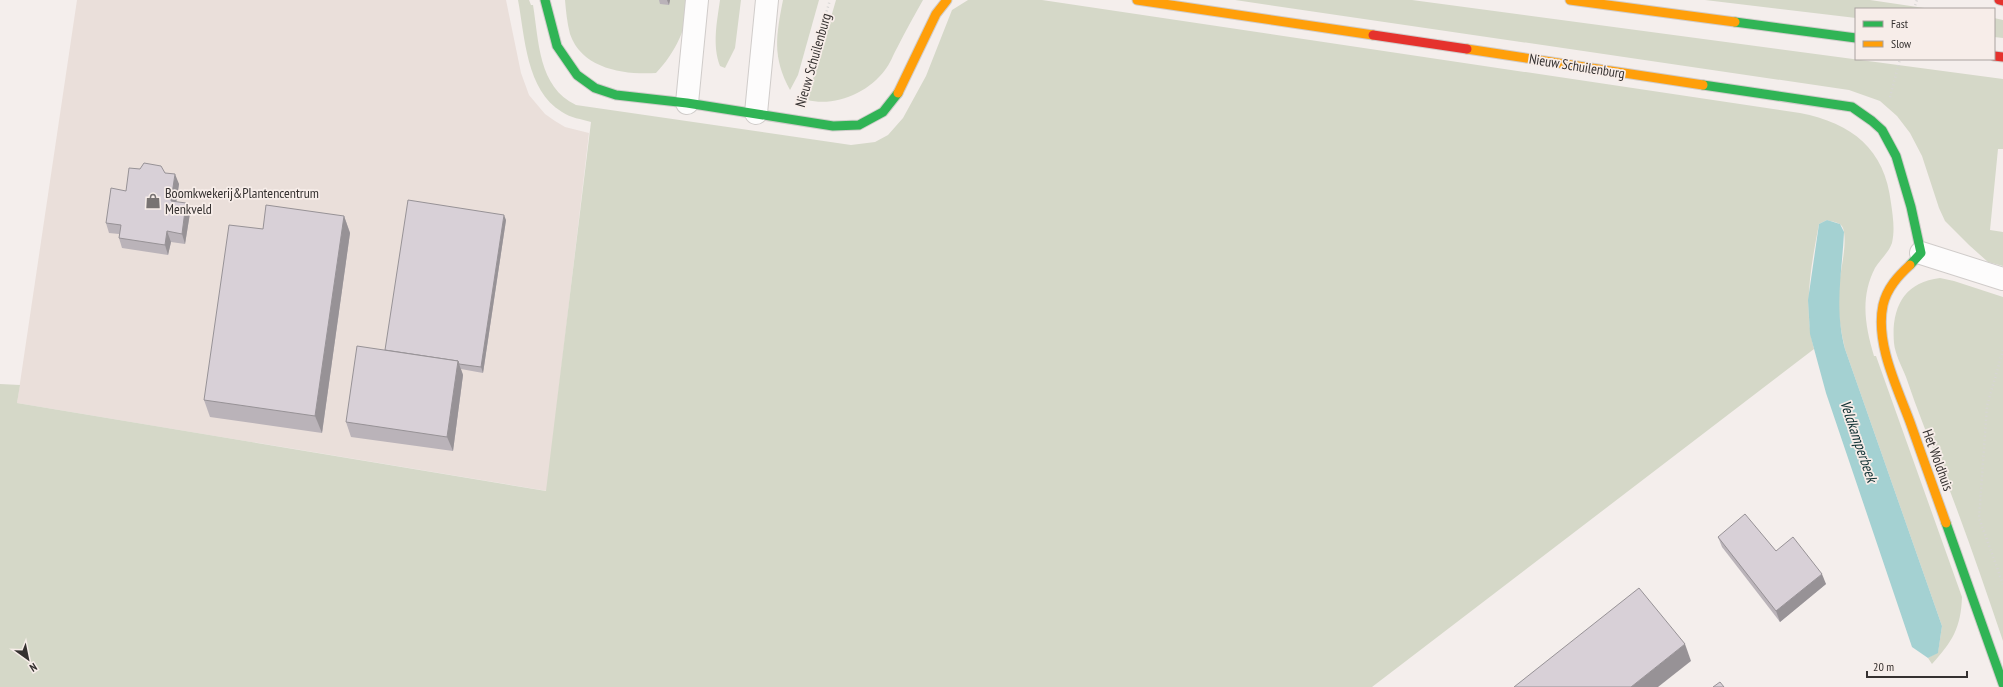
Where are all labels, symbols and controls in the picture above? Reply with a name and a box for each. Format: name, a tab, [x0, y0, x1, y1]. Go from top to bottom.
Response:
legend	[1855, 8, 1995, 60]
street label: Nieuw Schuilenburg	[791, 11, 835, 109]
text: Fast	[1891, 16, 1909, 31]
text: Slow	[1891, 36, 1912, 51]
street label: Nieuw Schuilenburg	[1528, 50, 1626, 82]
place label: Boomkwekerij&Plantencentrum Menkveld	[165, 184, 319, 218]
shop icon: Boomkwekerij&Plantencentrum Menkveld	[144, 192, 162, 210]
water label: Veldkamperbeek	[1836, 398, 1883, 487]
street label: Het Woldhuis	[1919, 427, 1958, 493]
north arrow	[8, 639, 48, 679]
scale bar	[1867, 653, 1967, 679]
text: 20 m	[1873, 659, 1894, 674]
text: N	[27, 660, 40, 675]

